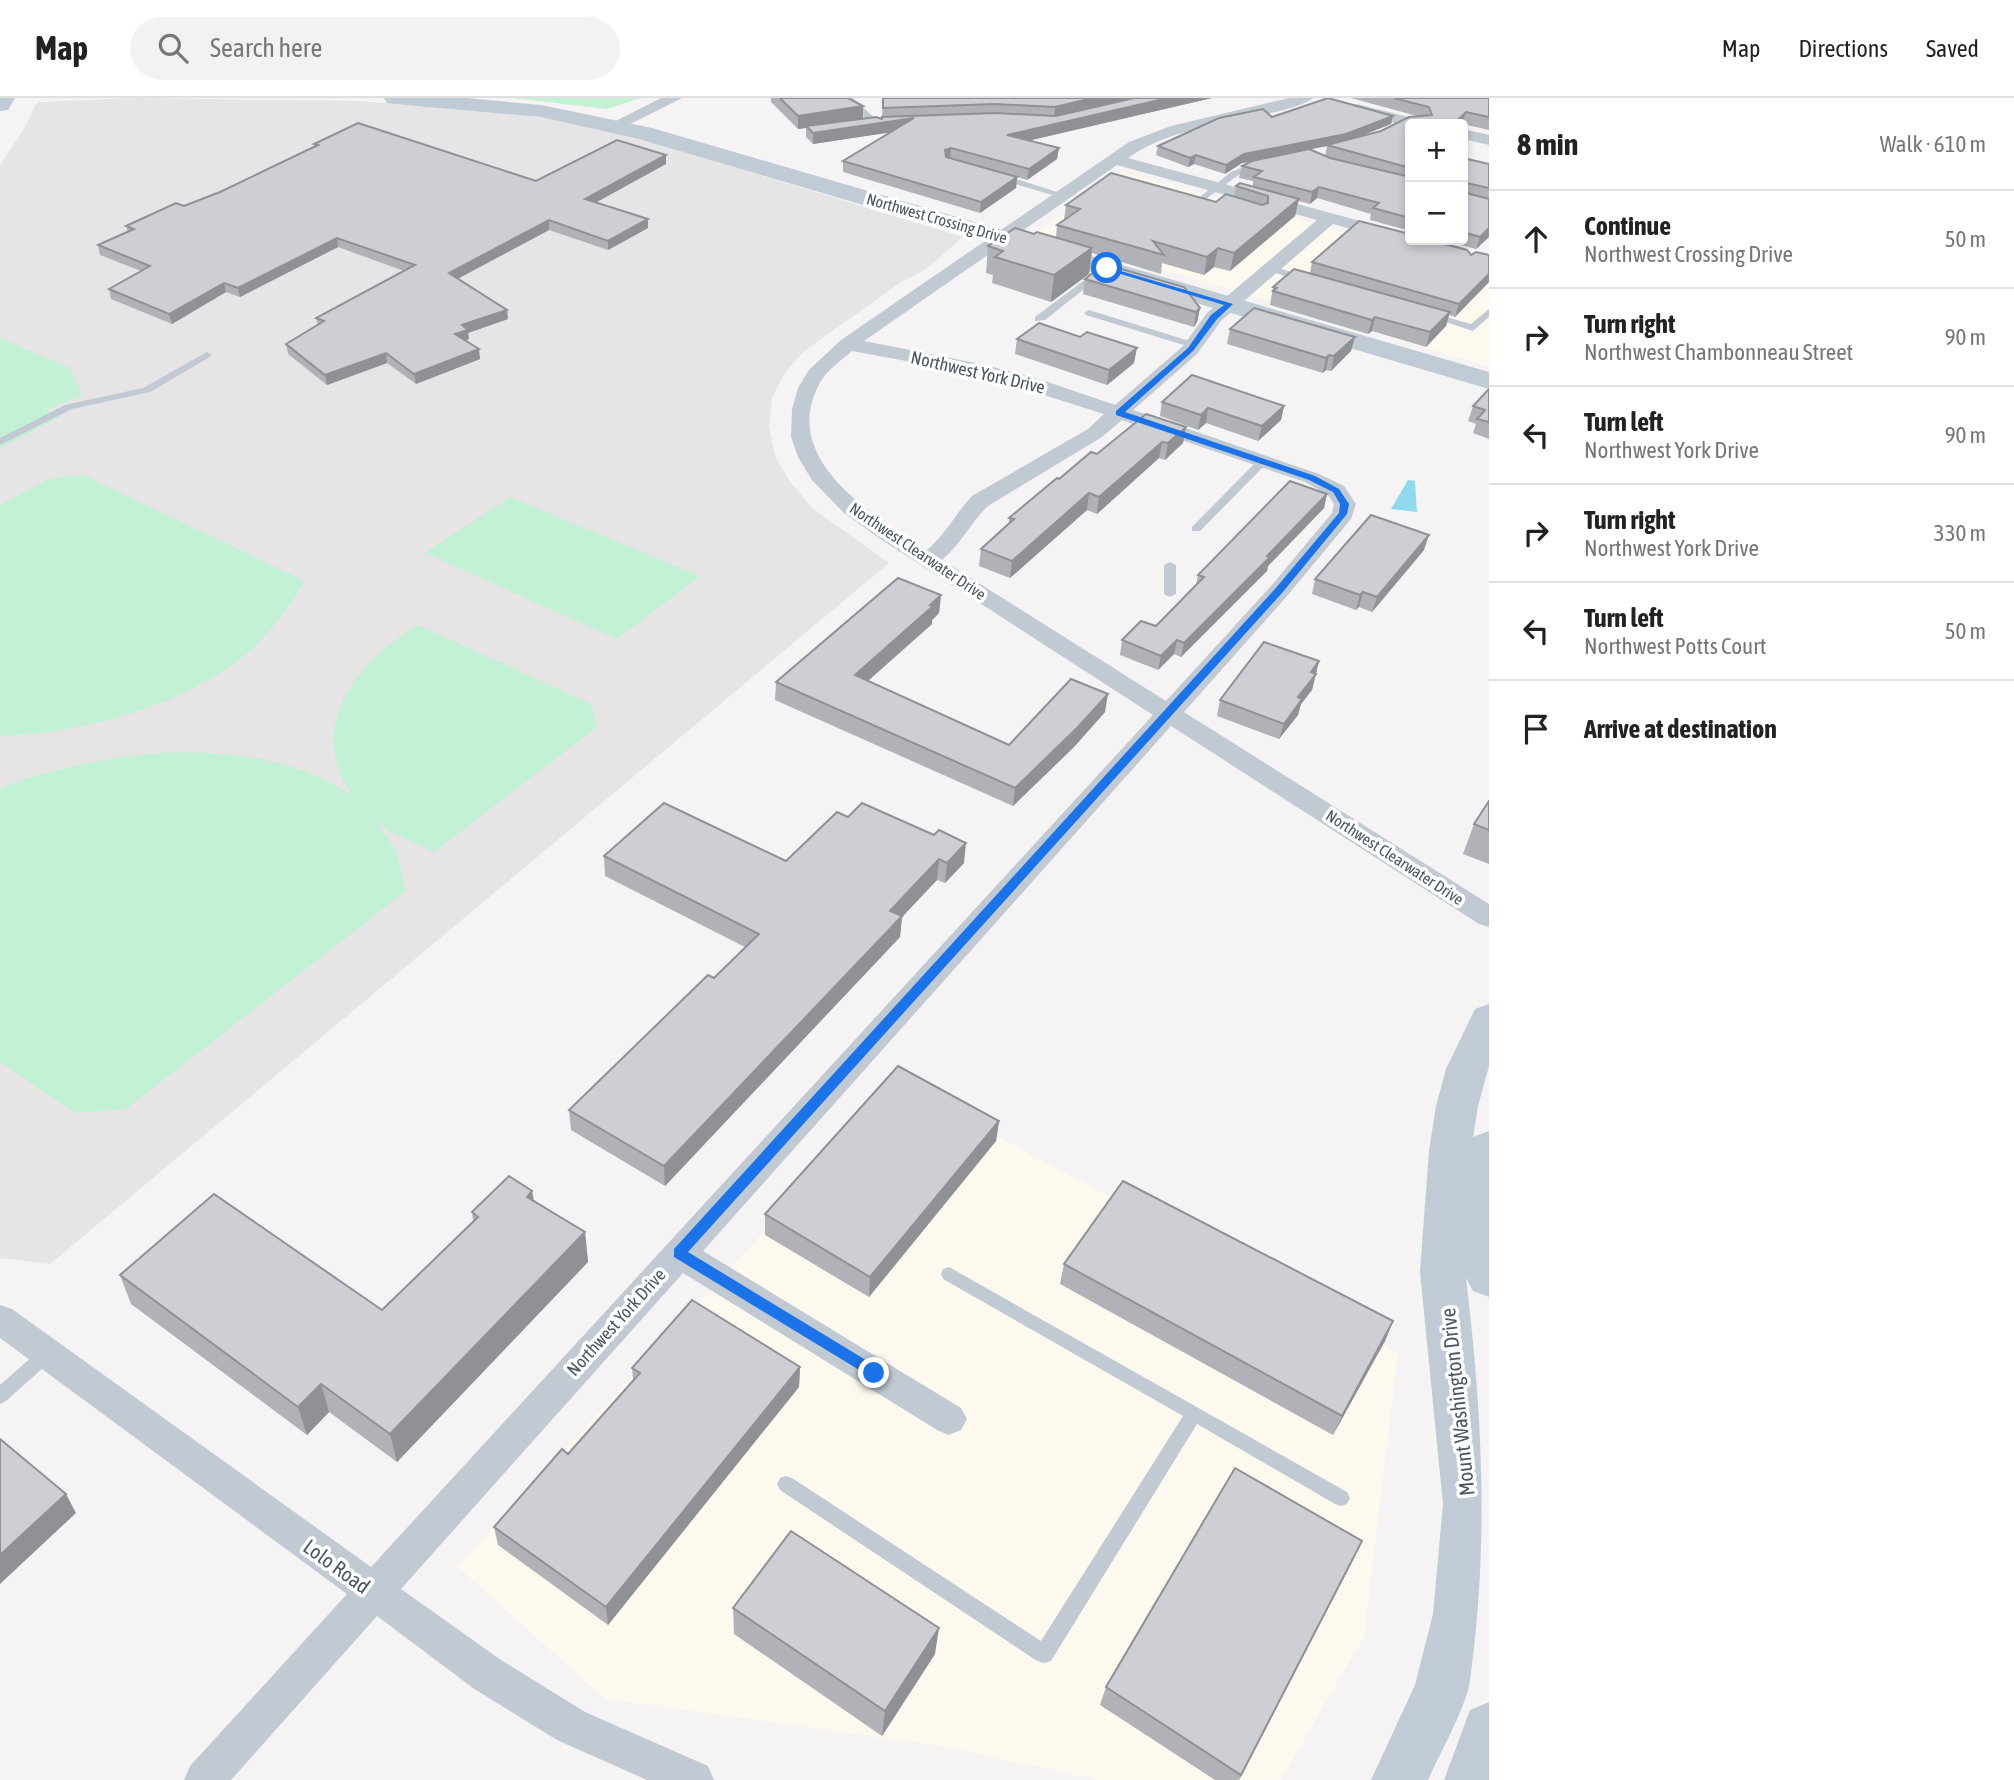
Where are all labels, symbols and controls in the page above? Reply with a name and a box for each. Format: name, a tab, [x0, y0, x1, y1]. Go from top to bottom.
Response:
search box	[130, 17, 620, 80]
text: Map	[35, 29, 88, 67]
icon: search	[154, 29, 192, 67]
text: Search here	[210, 33, 322, 63]
text: Map	[1722, 35, 1760, 62]
text: Directions	[1798, 35, 1888, 62]
text: Saved	[1926, 35, 1979, 62]
map controls	[1405, 119, 1468, 245]
button: +	[1405, 119, 1468, 182]
text: 8 min	[1517, 127, 1578, 161]
text: Walk · 610 m	[1880, 131, 1986, 157]
button: −	[1405, 182, 1468, 245]
street label: Northwest Crossing Drive	[864, 189, 1009, 248]
text: Continue	[1584, 211, 1671, 241]
icon: ahead	[1517, 220, 1555, 258]
text: 50 m	[1945, 226, 1986, 252]
text: Northwest Crossing Drive	[1584, 241, 1793, 267]
route start	[1091, 252, 1122, 283]
text: Turn right	[1584, 309, 1675, 339]
icon: right	[1517, 318, 1555, 356]
text: 90 m	[1945, 324, 1986, 350]
text: Northwest Chambonneau Street	[1584, 339, 1853, 365]
street label: Northwest York Drive	[909, 346, 1047, 398]
text: Turn left	[1584, 407, 1664, 437]
icon: left	[1517, 416, 1555, 454]
text: 90 m	[1945, 422, 1986, 448]
text: Northwest York Drive	[1584, 437, 1759, 463]
street label: Northwest Clearwater Drive	[847, 499, 989, 603]
text: Turn right	[1584, 505, 1675, 535]
icon: right	[1517, 514, 1555, 552]
text: 330 m	[1934, 520, 1986, 546]
text: Northwest York Drive	[1584, 535, 1759, 561]
text: Turn left	[1584, 603, 1664, 633]
icon: left	[1517, 612, 1555, 650]
text: 50 m	[1945, 618, 1986, 644]
text: Northwest Potts Court	[1584, 633, 1766, 659]
icon: arrive	[1517, 710, 1555, 748]
text: Arrive at destination	[1584, 714, 1777, 744]
street label: Northwest Clearwater Drive	[1323, 806, 1467, 908]
street label: Northwest York Drive	[562, 1264, 670, 1380]
street label: Mount Washington Drive	[1435, 1307, 1479, 1497]
route end	[858, 1357, 889, 1388]
street label: Lolo Road	[299, 1534, 375, 1598]

